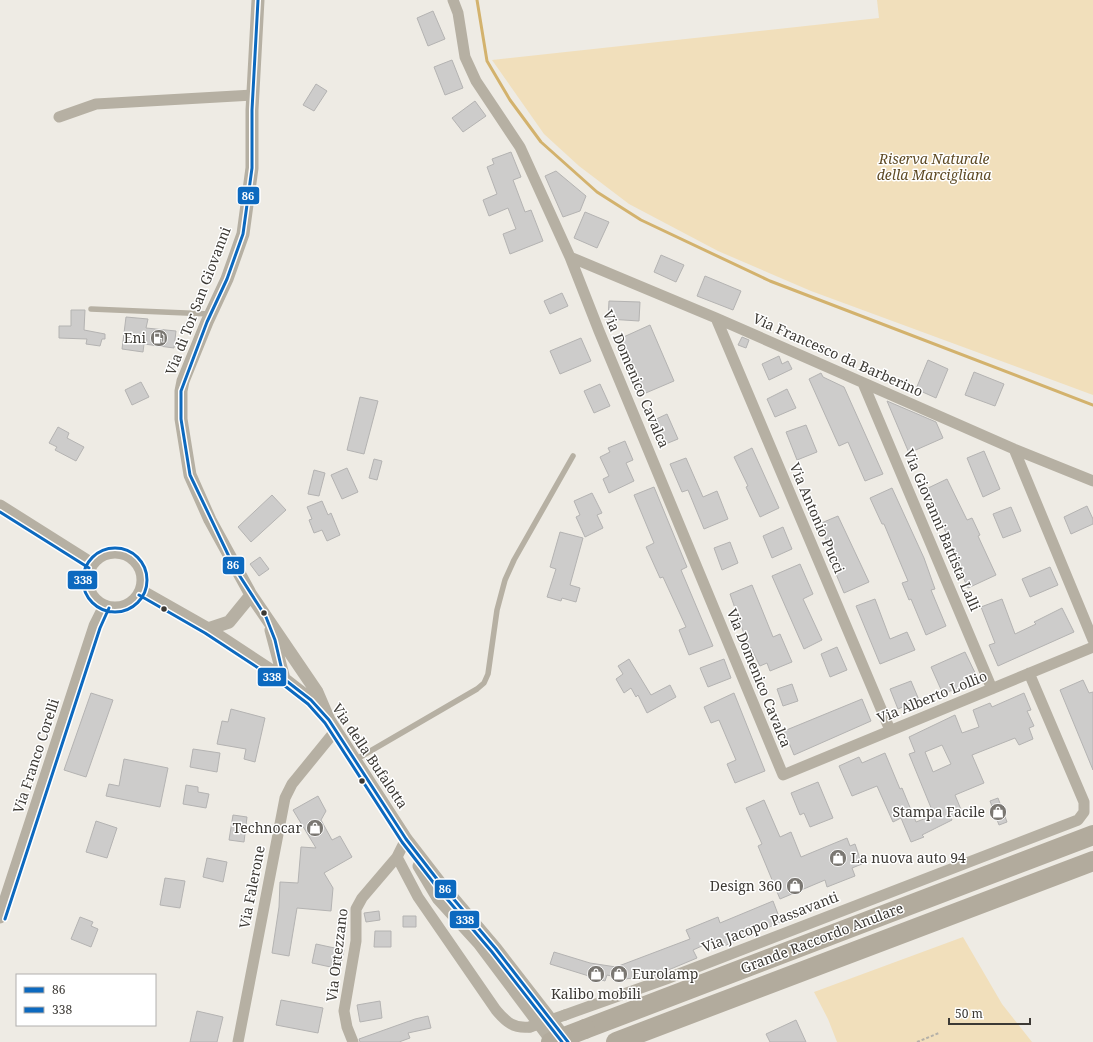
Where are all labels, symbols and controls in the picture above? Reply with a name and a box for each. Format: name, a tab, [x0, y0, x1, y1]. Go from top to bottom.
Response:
park label: Riserva Naturale della Marcigliana	[877, 149, 992, 184]
line badge: 86	[237, 186, 260, 205]
text: 86	[242, 188, 254, 203]
street label: Via di Tor San Giovanni	[160, 223, 235, 378]
street label: Via Domenico Cavalca	[599, 307, 674, 451]
street label: Via Francesco da Barberino	[750, 308, 926, 401]
place label: Eni	[124, 328, 147, 347]
fuel station icon: Eni	[149, 328, 169, 348]
street label: Via Giovanni Battista Lalli	[900, 446, 985, 614]
street label: Via Antonio Pucci	[786, 460, 849, 576]
line badge: 86	[222, 556, 245, 575]
text: 86	[227, 557, 239, 572]
line badge: 338	[67, 570, 98, 590]
text: 338	[74, 572, 92, 587]
unlabelled marker	[159, 604, 169, 614]
street label: Via Domenico Cavalca	[723, 606, 796, 750]
unlabelled marker	[259, 608, 269, 618]
street label: Via Alberto Lollio	[874, 666, 990, 727]
line badge: 338	[257, 667, 287, 687]
text: 338	[263, 669, 281, 684]
street label: Via Franco Corelli	[8, 696, 63, 816]
street label: Via della Bufalotta	[328, 699, 413, 812]
unlabelled marker	[357, 776, 367, 786]
place label: Stampa Facile	[892, 802, 985, 821]
shop icon: Stampa Facile	[988, 802, 1008, 822]
place label: Technocar	[232, 818, 302, 837]
shop icon: Technocar	[305, 818, 325, 838]
street label: Via Falerone	[234, 844, 269, 930]
shop icon: La nuova auto 94	[828, 848, 848, 868]
place label: La nuova auto 94	[851, 848, 966, 867]
place label: Design 360	[710, 876, 782, 895]
shop icon: Design 360	[785, 876, 805, 896]
line badge: 86	[434, 879, 457, 899]
text: 86	[439, 881, 451, 896]
street label: Via Jacopo Passavanti	[699, 887, 841, 956]
street label: Grande Raccordo Anulare	[738, 898, 906, 977]
street label: Via Ortezzano	[321, 907, 352, 1003]
line badge: 338	[449, 910, 480, 929]
text: 338	[456, 912, 474, 927]
shop icon: Kalibo mobili	[586, 964, 606, 984]
shop icon: Eurolamp	[609, 964, 629, 984]
place label: Eurolamp	[632, 964, 698, 983]
legend	[16, 974, 156, 1026]
text: 86	[52, 981, 66, 998]
place label: Kalibo mobili	[551, 984, 642, 1003]
scale bar	[949, 1000, 1030, 1026]
text: 338	[52, 1001, 72, 1018]
text: 50 m	[955, 1005, 983, 1022]

